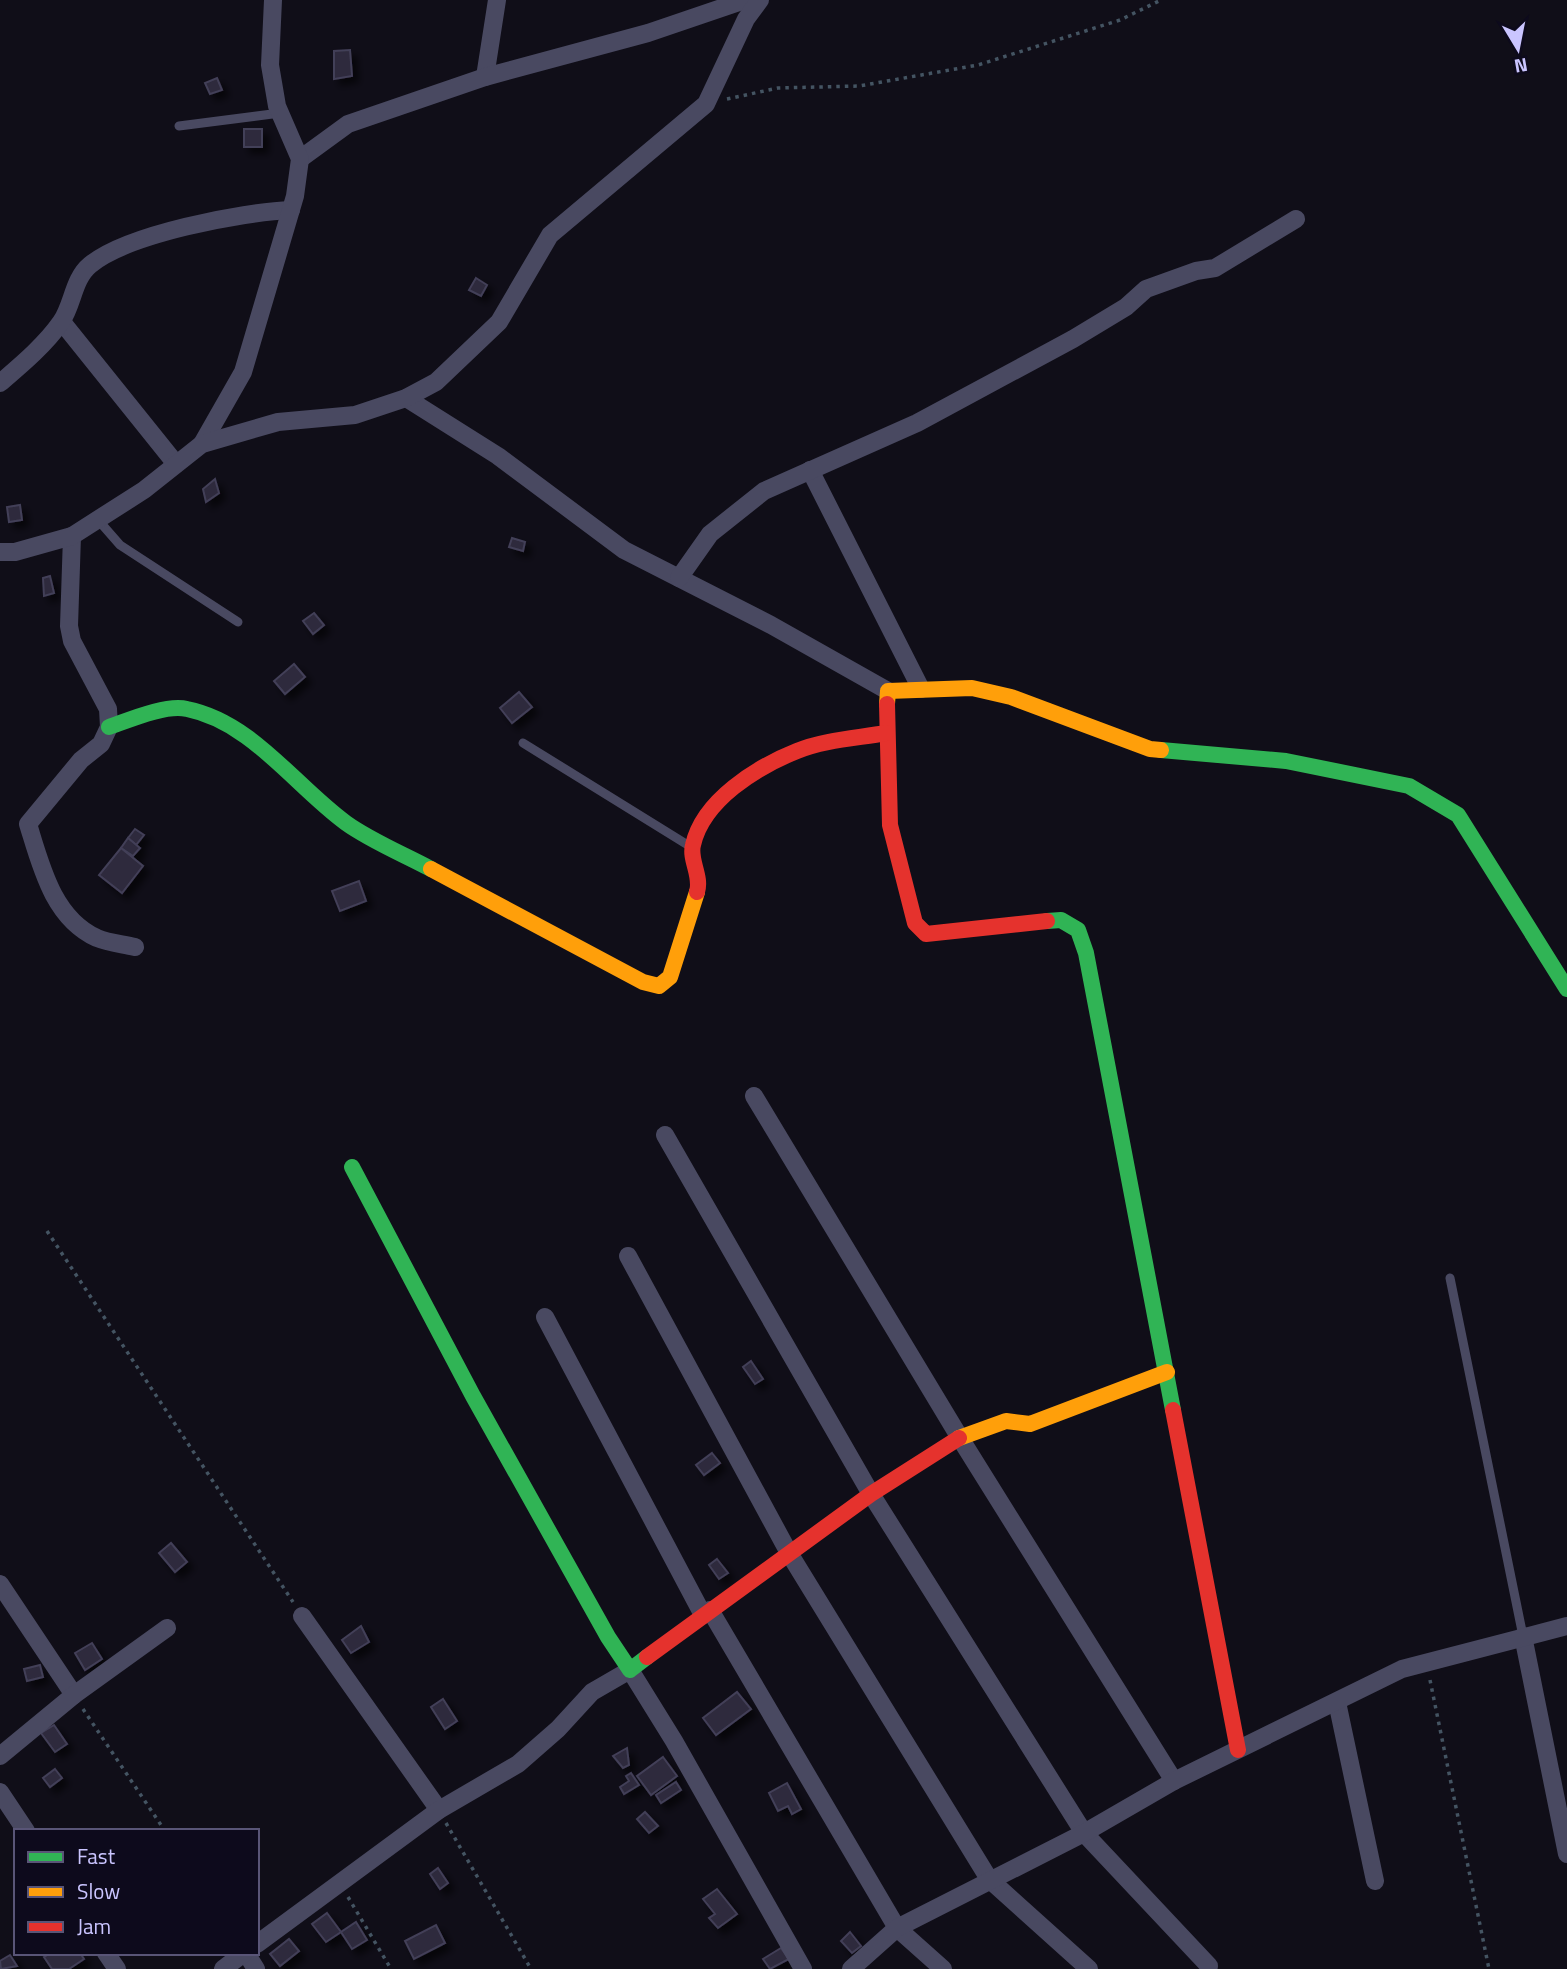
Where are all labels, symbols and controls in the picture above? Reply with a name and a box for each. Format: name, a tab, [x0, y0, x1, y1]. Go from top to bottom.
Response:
north arrow	[1483, 14, 1553, 84]
text: N	[1512, 51, 1530, 82]
legend	[14, 1829, 259, 1955]
text: Fast	[77, 1840, 116, 1872]
text: Slow	[77, 1875, 120, 1907]
text: Jam	[77, 1910, 111, 1942]

